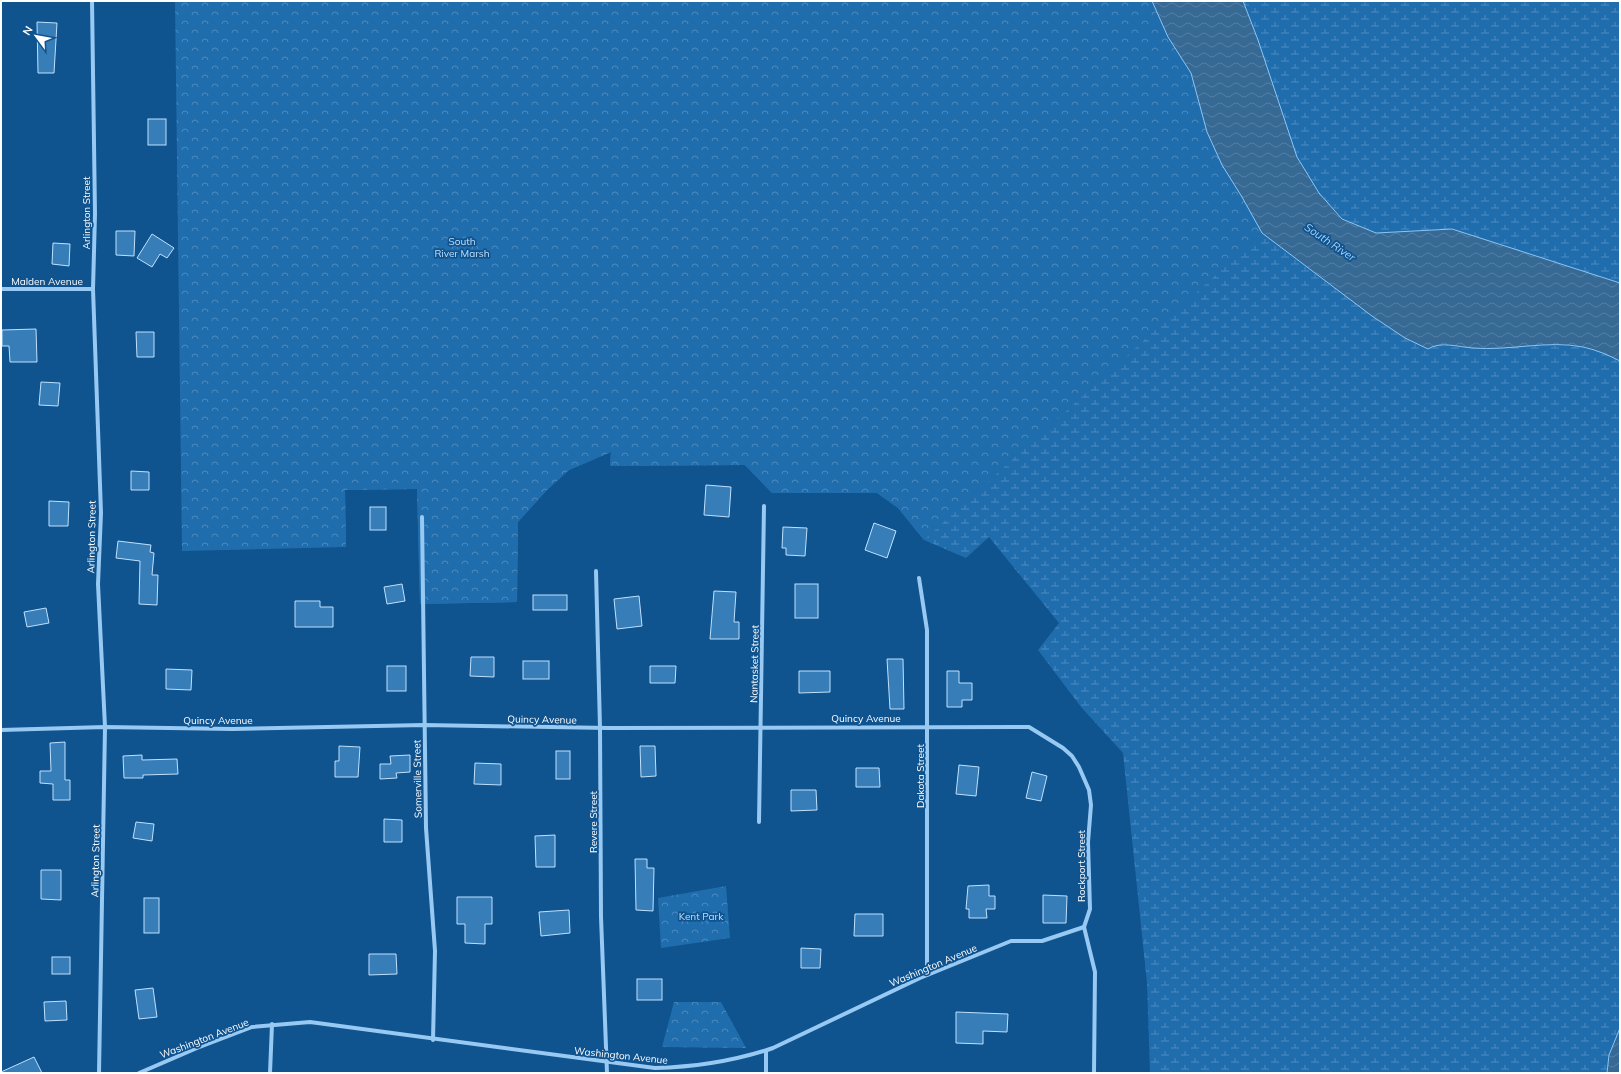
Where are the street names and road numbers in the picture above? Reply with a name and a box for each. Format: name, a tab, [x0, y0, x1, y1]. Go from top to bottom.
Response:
street label: Arlington Street	[80, 176, 93, 249]
street label: Malden Avenue	[11, 275, 83, 288]
street label: Arlington Street	[84, 500, 99, 574]
street label: Nantasket Street	[747, 624, 762, 703]
street label: Quincy Avenue	[507, 712, 577, 727]
street label: Quincy Avenue	[831, 712, 901, 725]
street label: Quincy Avenue	[183, 714, 253, 727]
street label: Somerville Street	[410, 739, 425, 818]
street label: Dakota Street	[914, 744, 927, 808]
street label: Revere Street	[587, 790, 600, 853]
street label: Arlington Street	[88, 824, 103, 898]
street label: Rockport Street	[1075, 830, 1088, 902]
street label: Washington Avenue	[887, 941, 979, 990]
street label: Washington Avenue	[158, 1016, 250, 1061]
street label: Washington Avenue	[573, 1044, 668, 1067]

